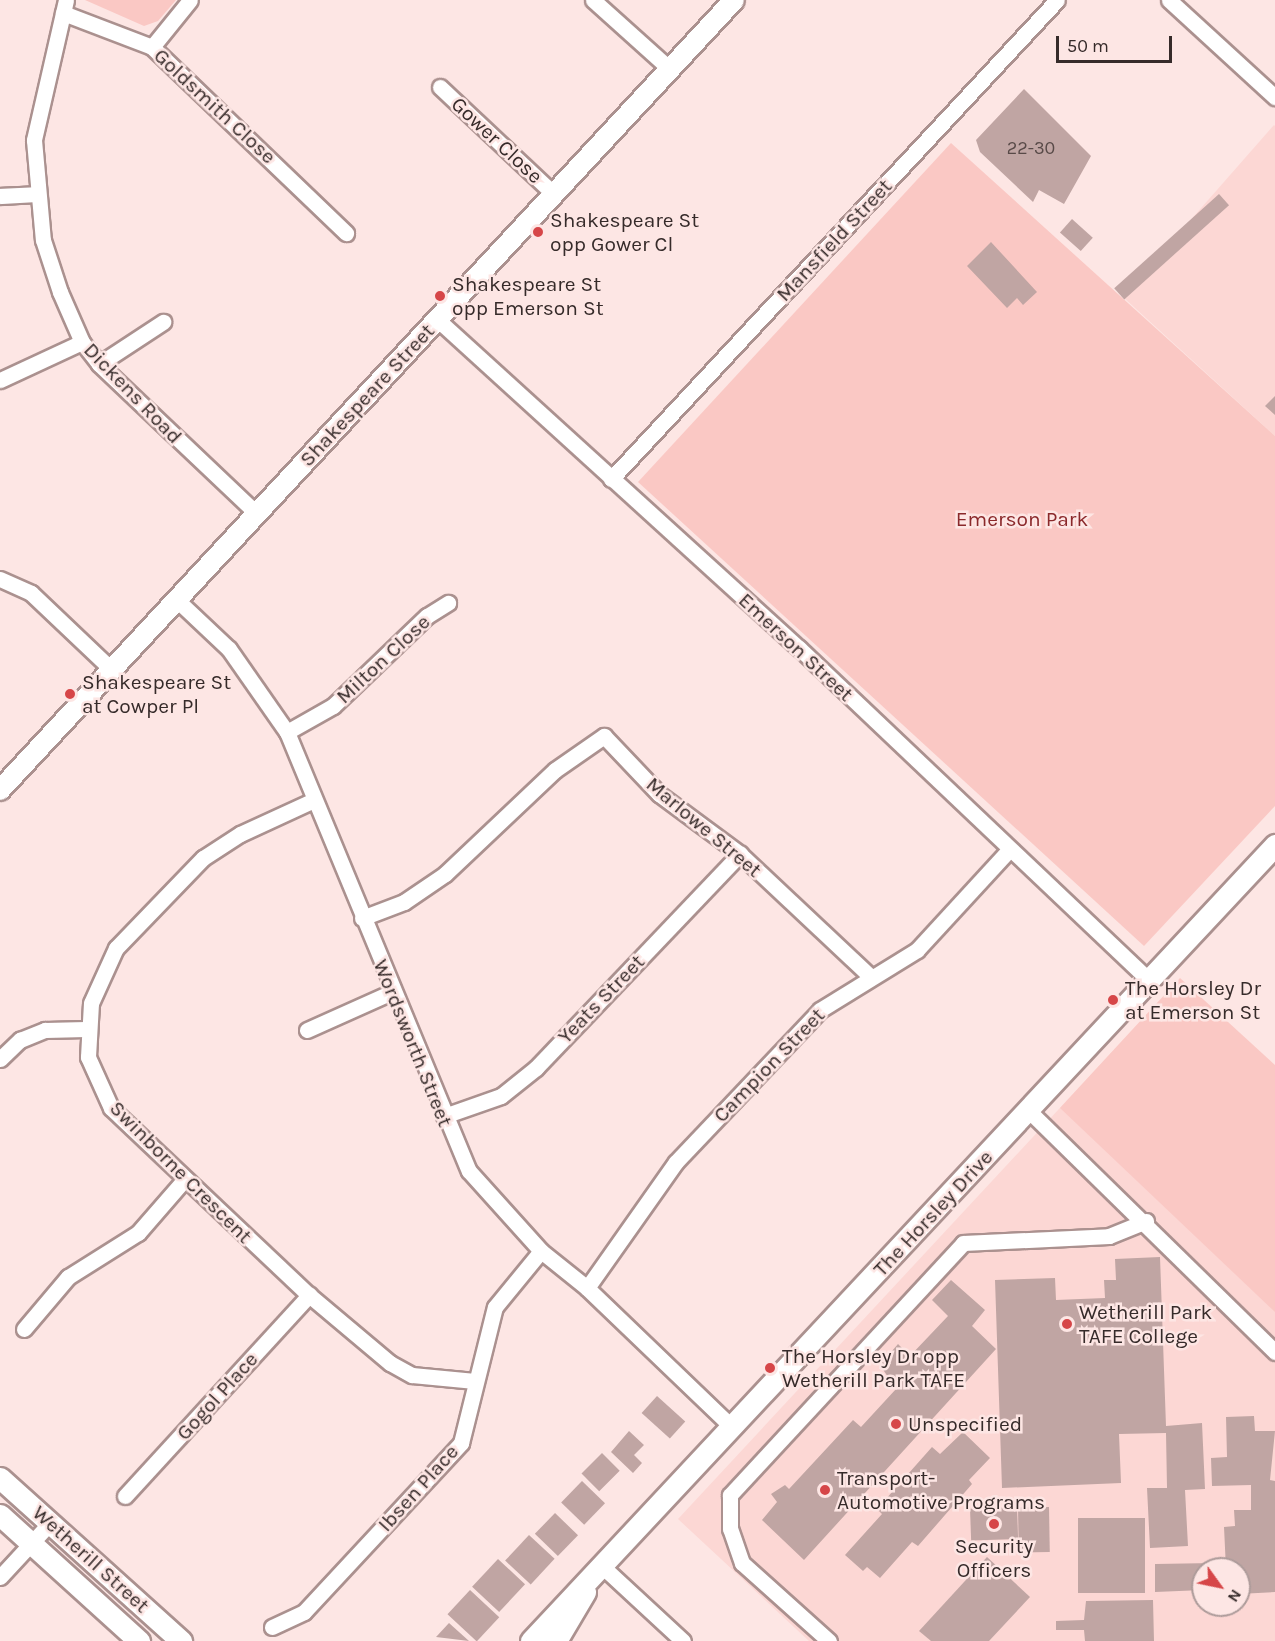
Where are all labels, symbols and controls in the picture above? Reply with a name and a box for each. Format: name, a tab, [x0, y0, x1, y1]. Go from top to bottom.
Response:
scale bar	[1059, 24, 1174, 62]
text: 50 m	[1067, 35, 1109, 57]
street label: Goldsmith Close	[149, 43, 281, 169]
street label: Gower Close	[446, 91, 548, 189]
house number: 22-30	[1007, 137, 1055, 159]
street label: Mansfield Street	[771, 174, 897, 306]
place label: Shakespeare St opp Gower Cl	[550, 207, 699, 257]
marker: Shakespeare St opp Gower Cl	[531, 225, 545, 239]
place label: Shakespeare St opp Emerson St	[452, 271, 604, 321]
marker: Shakespeare St opp Emerson St	[433, 289, 447, 303]
street label: Shakespeare Street	[294, 318, 440, 472]
street label: Dickens Road	[79, 337, 187, 449]
park label: Emerson Park	[956, 506, 1088, 532]
street label: Emerson Street	[733, 587, 859, 707]
street label: Milton Close	[331, 609, 435, 709]
place label: Shakespeare St at Cowper Pl	[82, 669, 231, 719]
marker: Shakespeare St at Cowper Pl	[63, 687, 77, 701]
street label: Marlowe Street	[641, 771, 767, 883]
street label: Yeats Street	[552, 949, 650, 1049]
street label: Wordsworth Street	[368, 956, 458, 1130]
place label: The Horsley Dr at Emerson St	[1125, 975, 1261, 1025]
marker: The Horsley Dr at Emerson St	[1106, 993, 1120, 1007]
street label: Campion Street	[708, 1003, 830, 1127]
street label: Swinborne Crescent	[104, 1095, 258, 1249]
street label: The Horsley Drive	[868, 1145, 998, 1281]
place label: Wetherill Park TAFE College	[1079, 1299, 1212, 1349]
marker: Wetherill Park TAFE College	[1060, 1317, 1074, 1331]
place label: The Horsley Dr opp Wetherill Park TAFE	[782, 1343, 965, 1393]
street label: Gogol Place	[171, 1347, 263, 1445]
marker: The Horsley Dr opp Wetherill Park TAFE	[763, 1361, 777, 1375]
place label: Unspecified	[908, 1411, 1022, 1437]
marker: Unspecified	[889, 1417, 903, 1431]
street label: Ibsen Place	[372, 1439, 464, 1537]
place label: Transport- Automotive Programs	[837, 1465, 1045, 1515]
marker: Transport- Automotive Programs	[818, 1483, 832, 1497]
street label: Wetherill Street	[27, 1500, 155, 1618]
marker: Security Officers	[987, 1517, 1001, 1531]
place label: Security Officers	[955, 1533, 1033, 1583]
north arrow	[1191, 1557, 1251, 1617]
text: N	[1224, 1586, 1246, 1606]

